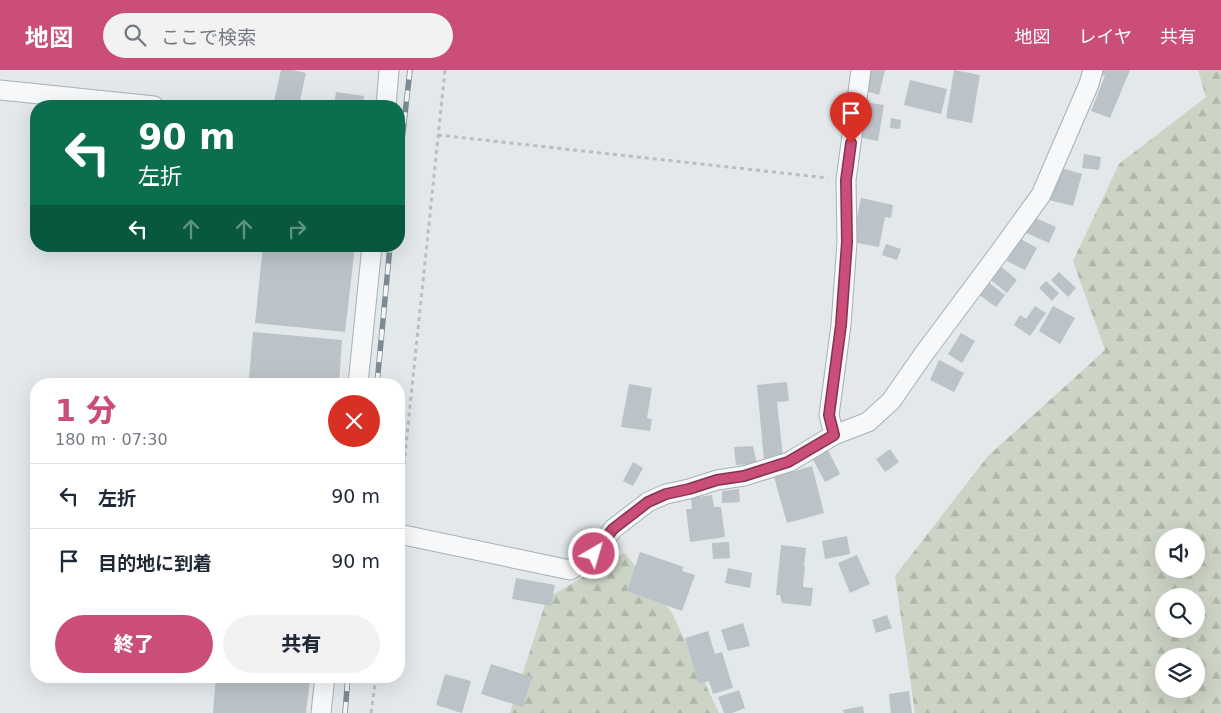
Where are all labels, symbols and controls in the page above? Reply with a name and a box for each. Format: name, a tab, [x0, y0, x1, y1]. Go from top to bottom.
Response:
search box	[103, 13, 453, 58]
icon: search	[121, 21, 149, 49]
text: 地図	[25, 24, 73, 52]
text: ここで検索	[161, 26, 256, 48]
text: 地図	[1015, 26, 1051, 47]
text: レイヤ	[1079, 26, 1132, 47]
text: 共有	[1160, 26, 1196, 47]
pin	[830, 92, 872, 143]
icon: arrive	[837, 99, 865, 127]
text: 90 m	[138, 117, 235, 157]
icon: left	[55, 120, 120, 185]
text: 左折	[138, 164, 182, 189]
icon: left	[124, 215, 152, 243]
icon: ahead	[177, 215, 205, 243]
icon: ahead	[230, 215, 258, 243]
icon: right	[283, 215, 311, 243]
text: 1 分	[55, 393, 116, 428]
button: close	[328, 395, 380, 447]
text: 180 m · 07:30	[55, 430, 168, 449]
icon: left	[55, 482, 83, 510]
text: 90 m	[331, 485, 380, 507]
text: 左折	[98, 487, 136, 509]
position arrow	[567, 527, 619, 579]
map controls	[1155, 528, 1205, 698]
button: sound	[1155, 528, 1205, 578]
icon: arrive	[55, 547, 83, 575]
text: 90 m	[331, 550, 380, 572]
text: 目的地に到着	[98, 552, 212, 574]
button: search	[1155, 588, 1205, 638]
button: 終了	[55, 615, 213, 673]
button: 共有	[223, 615, 380, 673]
button: layers	[1155, 648, 1205, 698]

